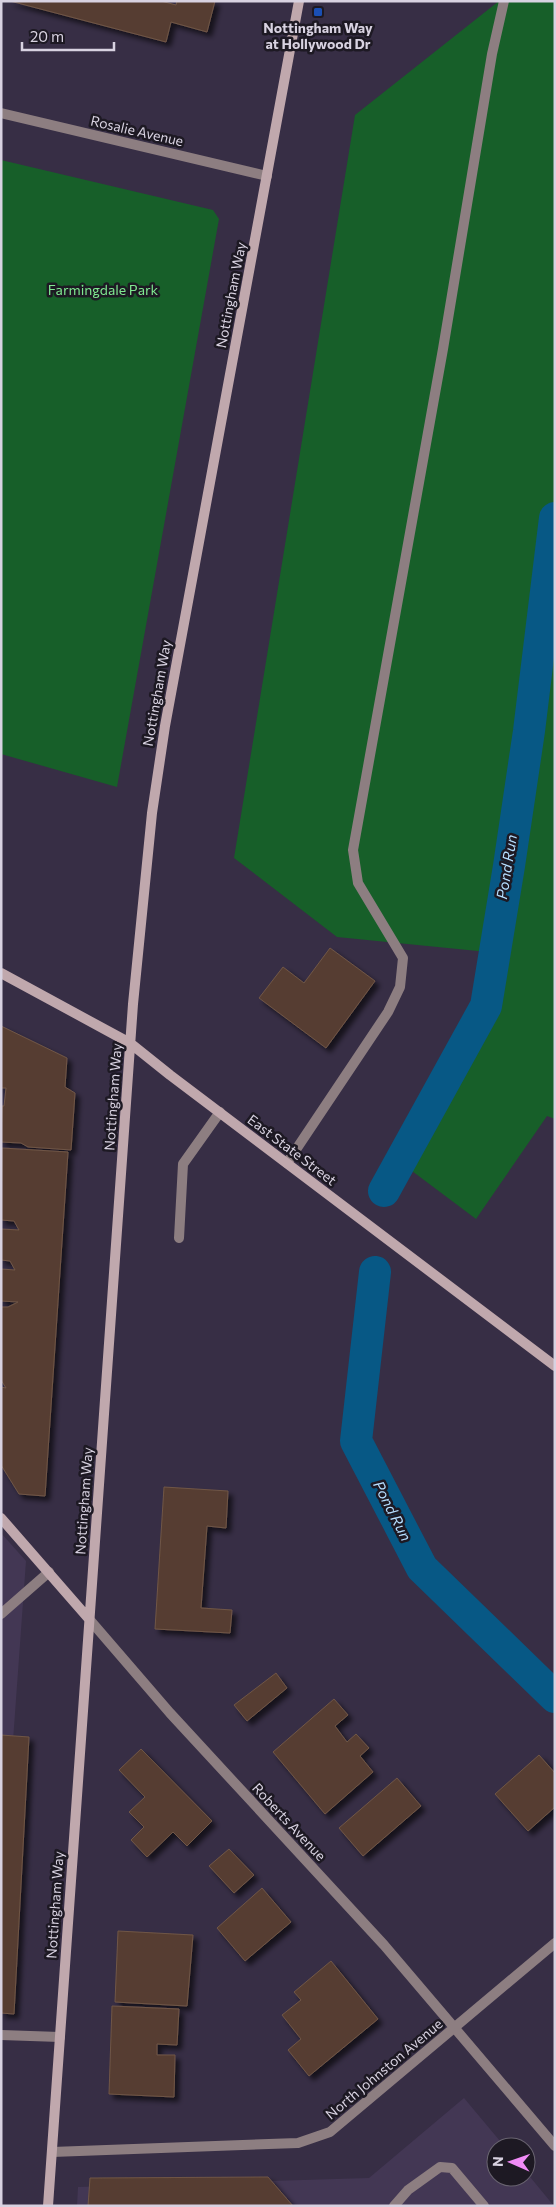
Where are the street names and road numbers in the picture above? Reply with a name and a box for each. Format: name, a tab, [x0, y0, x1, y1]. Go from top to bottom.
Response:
street label: Rosalie Avenue	[89, 112, 185, 149]
street label: Nottingham Way	[212, 240, 249, 349]
street label: Nottingham Way	[139, 638, 174, 747]
street label: Nottingham Way	[100, 1043, 125, 1151]
street label: East State Street	[245, 1111, 340, 1189]
street label: Nottingham Way	[71, 1447, 96, 1555]
street label: Roberts Avenue	[249, 1779, 330, 1864]
street label: Nottingham Way	[42, 1851, 67, 1959]
street label: North Johnston Avenue	[322, 2015, 446, 2122]

